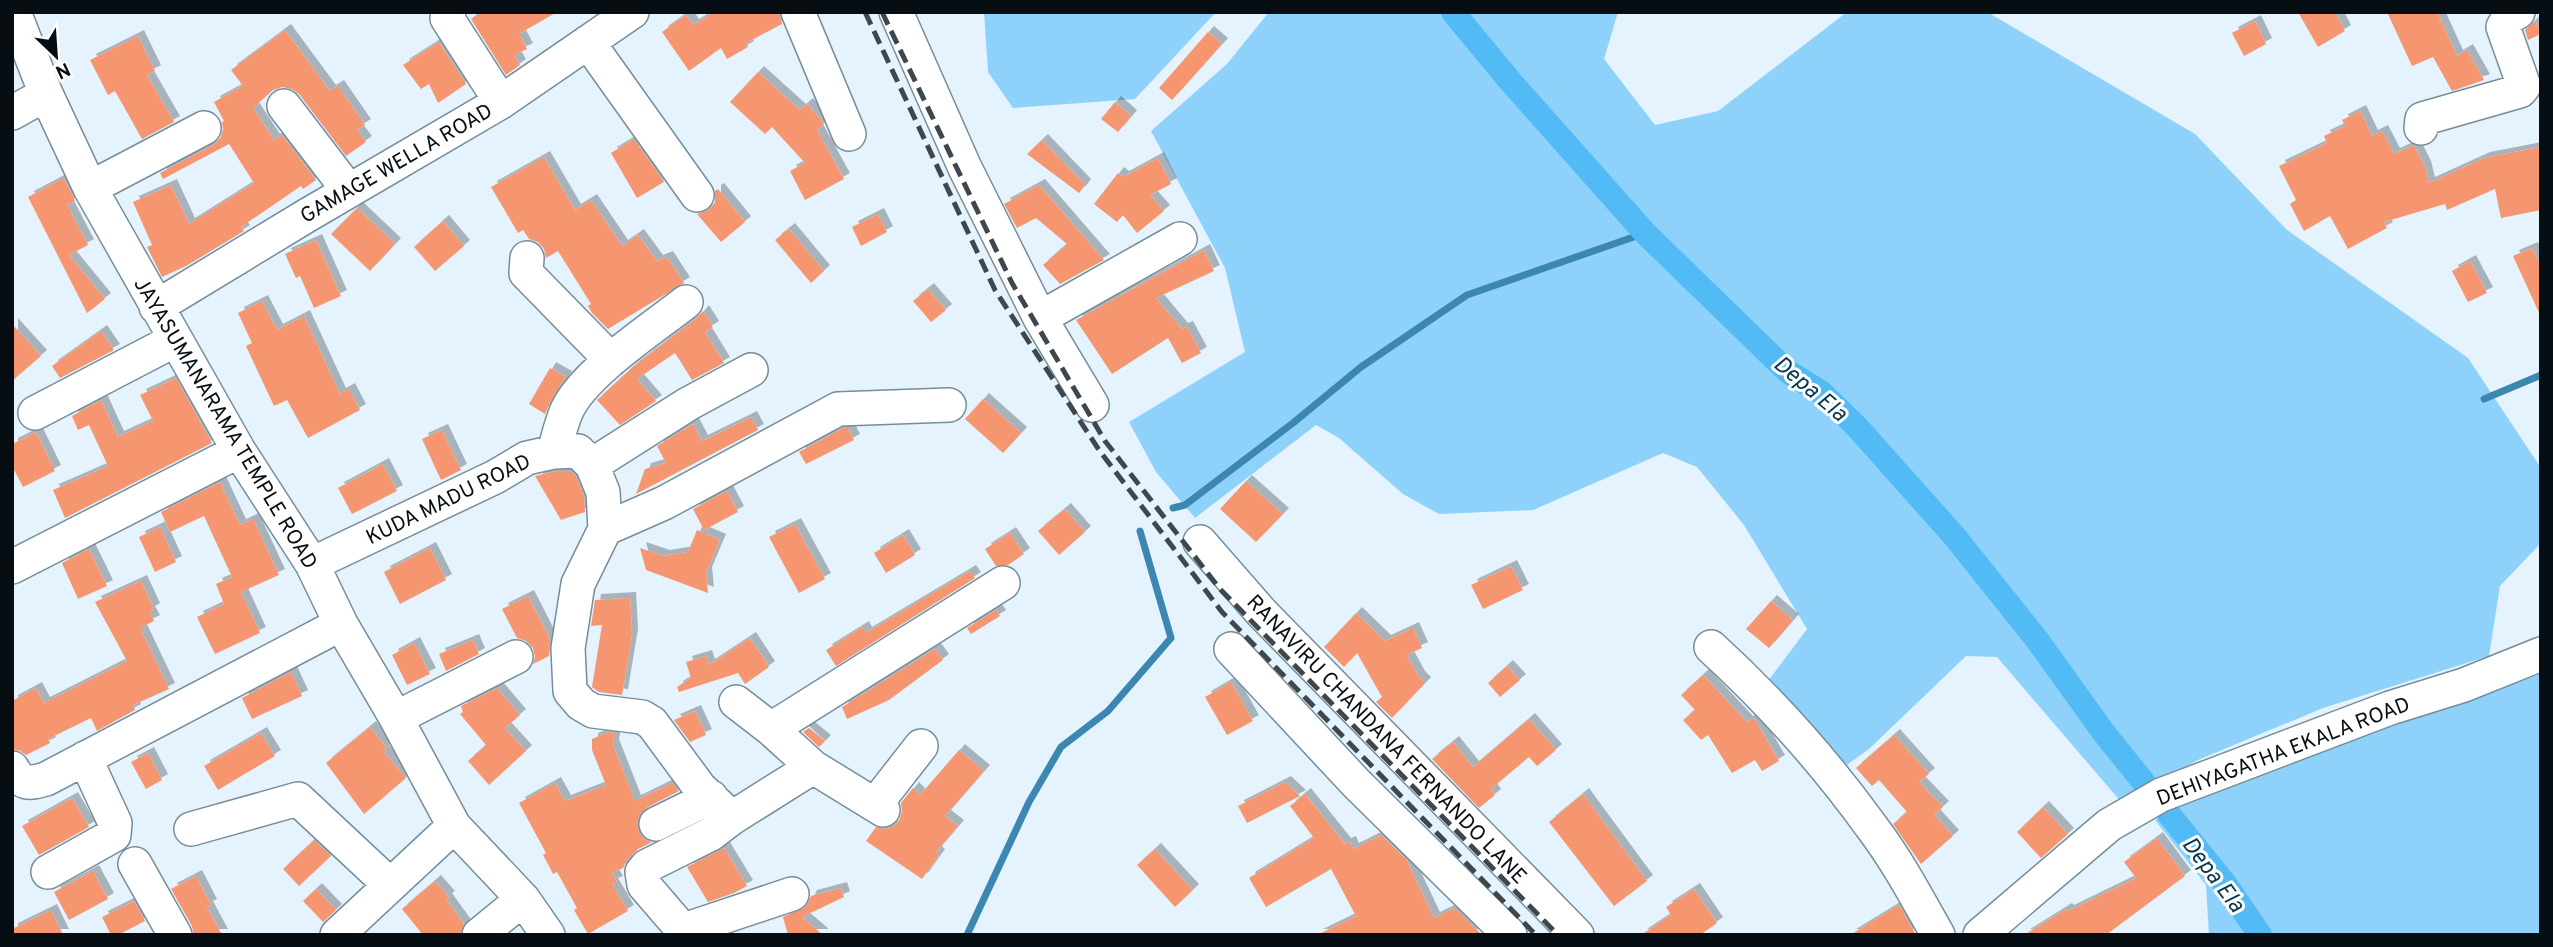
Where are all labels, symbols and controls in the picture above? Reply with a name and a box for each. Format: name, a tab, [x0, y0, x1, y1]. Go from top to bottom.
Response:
north arrow	[21, 21, 91, 91]
text: N	[51, 56, 74, 83]
street label: GAMAGE WELLA ROAD	[296, 98, 498, 230]
street label: JAYASUMANARAMA TEMPLE ROAD	[127, 273, 323, 575]
water label: Depa Ela	[1766, 351, 1852, 429]
street label: KUDA MADU ROAD	[362, 449, 536, 552]
street label: RANAVIRU CHANDANA FERNANDO LANE	[1240, 590, 1532, 891]
street label: DEHIYAGATHA EKALA ROAD	[2153, 692, 2414, 813]
water label: Depa Ela	[2174, 832, 2250, 919]

